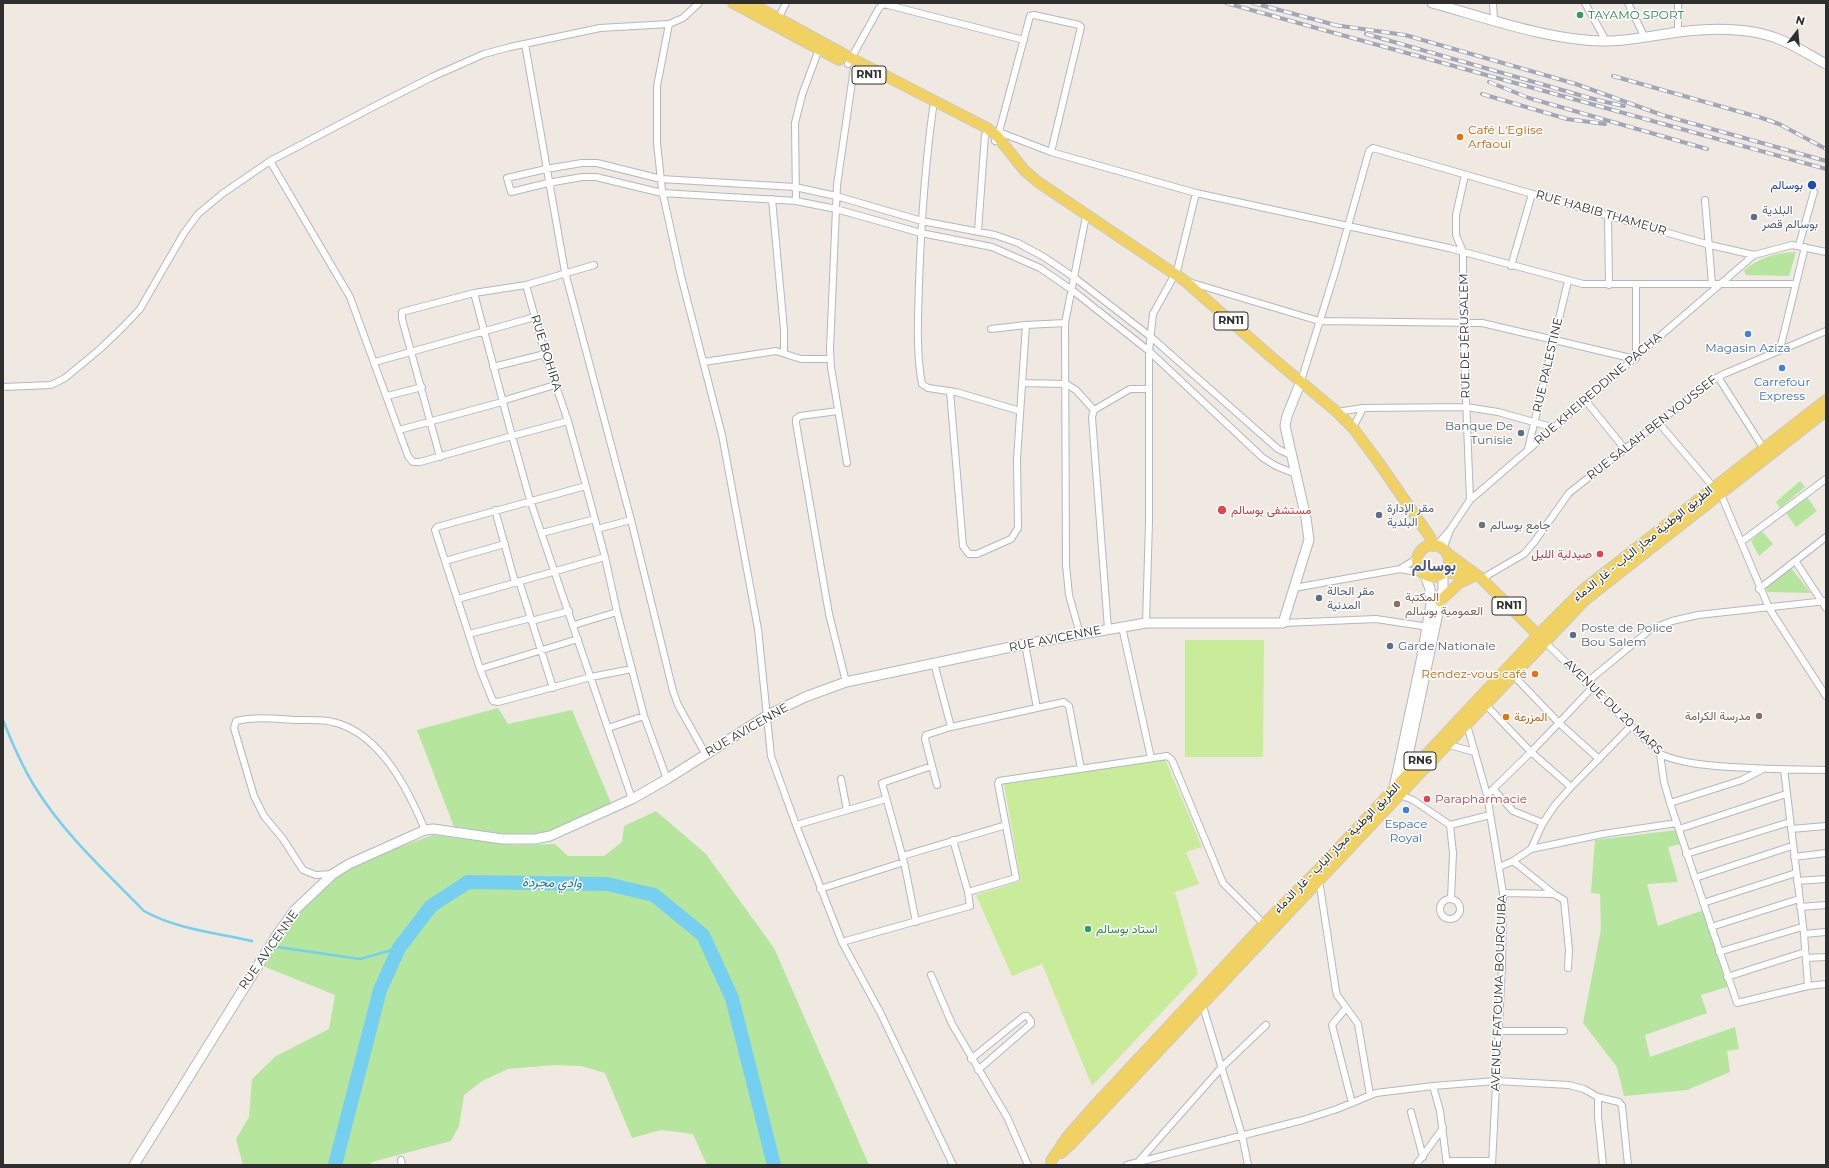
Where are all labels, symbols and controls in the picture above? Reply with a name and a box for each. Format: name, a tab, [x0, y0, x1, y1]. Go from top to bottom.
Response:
place label: TAYAMO SPORT	[1588, 8, 1684, 22]
marker: TAYAMO SPORT	[1575, 10, 1585, 20]
north arrow	[1777, 12, 1817, 52]
text: N	[1794, 13, 1807, 28]
road number: RN11	[852, 66, 886, 84]
place label: Café L'Eglise Arfaoui	[1468, 123, 1543, 151]
marker: Café L'Eglise Arfaoui	[1455, 132, 1465, 142]
place label: بوسالم	[1770, 178, 1803, 192]
marker: بوسالم	[1806, 179, 1818, 191]
street label: RUE HABIB THAMEUR	[1534, 187, 1668, 239]
place label: البلدية بوسالم قصر	[1762, 203, 1818, 231]
marker: البلدية بوسالم قصر	[1749, 212, 1759, 222]
street label: RUE DE JÉRUSALEM	[1457, 273, 1473, 399]
road number: RN11	[1214, 312, 1248, 330]
street label: RUE BOHIRA	[528, 313, 564, 393]
street label: RUE PALESTINE	[1530, 316, 1566, 414]
marker: Magasin Aziza	[1743, 329, 1753, 339]
street label: RUE KHEIREDDINE PACHA	[1531, 330, 1665, 448]
place label: Magasin Aziza	[1705, 341, 1791, 355]
marker: Carrefour Express	[1777, 363, 1787, 373]
street label: RUE SALAH BEN YOUSSEF	[1584, 373, 1720, 483]
place label: Carrefour Express	[1754, 375, 1810, 403]
place label: Banque De Tunisie	[1445, 419, 1513, 447]
marker: Banque De Tunisie	[1516, 428, 1526, 438]
street label: الطريق الوطنية مجاز الباب - غار الدماء	[1570, 483, 1716, 605]
place label: مقر الإدارة البلدية	[1387, 501, 1434, 529]
place label: مستشفى بوسالم	[1231, 503, 1311, 517]
marker: مستشفى بوسالم	[1216, 504, 1228, 516]
marker: مقر الإدارة البلدية	[1374, 510, 1384, 520]
place label: جامع بوسالم	[1490, 518, 1550, 532]
marker: جامع بوسالم	[1477, 520, 1487, 530]
place label: صيدلية الليل	[1531, 547, 1592, 561]
marker: صيدلية الليل	[1595, 549, 1605, 559]
district label: بوسالم	[1412, 556, 1456, 576]
place label: مقر الحالة المدنية	[1327, 584, 1374, 612]
place label: المكتبة العمومية بوسالم	[1405, 590, 1483, 618]
marker: مقر الحالة المدنية	[1314, 593, 1324, 603]
road number: RN11	[1492, 597, 1526, 615]
marker: المكتبة العمومية بوسالم	[1392, 599, 1402, 609]
place label: Poste de Police Bou Salem	[1581, 621, 1673, 649]
street label: RUE AVICENNE	[1008, 623, 1102, 655]
marker: Poste de Police Bou Salem	[1568, 630, 1578, 640]
place label: Garde Nationale	[1398, 639, 1496, 653]
marker: Garde Nationale	[1385, 641, 1395, 651]
street label: AVENUE DU 20 MARS	[1561, 656, 1665, 758]
place label: Rendez-vous café	[1421, 667, 1527, 681]
marker: Rendez-vous café	[1530, 669, 1540, 679]
street label: RUE AVICENNE	[703, 700, 791, 760]
place label: مدرسة الكرامة	[1685, 709, 1751, 723]
place label: المزرعة	[1514, 710, 1547, 724]
marker: مدرسة الكرامة	[1754, 711, 1764, 721]
marker: المزرعة	[1501, 712, 1511, 722]
road number: RN6	[1404, 752, 1436, 770]
street label: الطريق الوطنية مجاز الباب - غار الدماء	[1271, 780, 1403, 916]
place label: Parapharmacie	[1435, 792, 1527, 806]
marker: Parapharmacie	[1422, 794, 1432, 804]
marker: Espace Royal	[1401, 805, 1411, 815]
place label: Espace Royal	[1385, 817, 1427, 845]
water label: وادي مجردة	[522, 875, 582, 891]
street label: AVENUE FATOUMA BOURGUIBA	[1488, 894, 1510, 1092]
street label: RUE AVICENNE	[236, 908, 302, 992]
place label: استاد بوسالم	[1096, 922, 1157, 936]
marker: استاد بوسالم	[1083, 924, 1093, 934]

